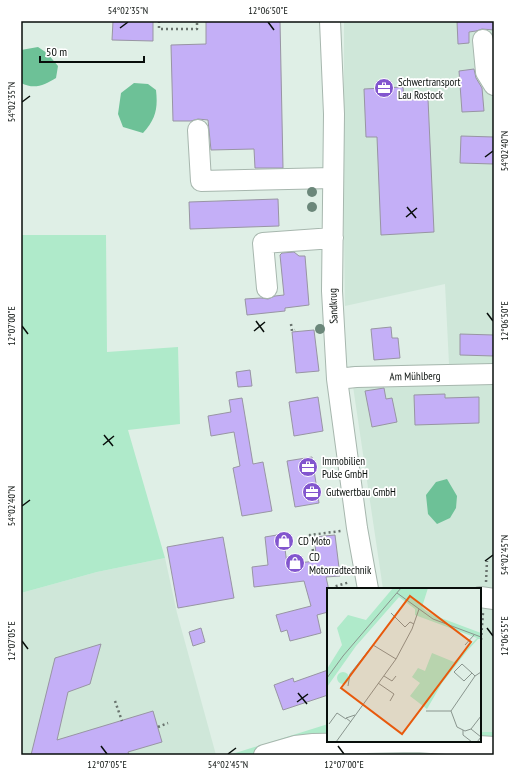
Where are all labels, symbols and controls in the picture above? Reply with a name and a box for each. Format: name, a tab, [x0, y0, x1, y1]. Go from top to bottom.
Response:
text: 54°02'35"N	[108, 4, 148, 17]
text: 12°06'50"E	[248, 4, 288, 17]
scale bar	[40, 38, 144, 64]
text: 50 m	[46, 44, 67, 59]
place label: Schwertransport Lau Rostock	[398, 75, 461, 102]
office icon: Schwertransport Lau Rostock	[373, 77, 395, 99]
text: 54°02'35"N	[5, 82, 18, 122]
text: 54°02'40"N	[498, 131, 511, 171]
street label: Sandkrug	[325, 288, 341, 324]
text: 12°06'50"E	[498, 301, 511, 341]
text: 12°07'00"E	[5, 306, 18, 346]
street label: Am Mühlberg	[389, 369, 441, 383]
place label: Immobilien Pulse GmbH	[322, 454, 368, 481]
office icon: Immobilien Pulse GmbH	[297, 456, 319, 478]
office icon: Gutwertbau GmbH	[301, 481, 323, 503]
place label: Gutwertbau GmbH	[326, 485, 396, 499]
text: 54°02'40"N	[5, 486, 18, 526]
shop icon: CD Moto	[273, 530, 295, 552]
place label: CD Moto	[298, 534, 331, 548]
text: 54°02'45"N	[498, 535, 511, 575]
place label: CD Motorradtechnik	[309, 550, 372, 577]
shop icon: CD Motorradtechnik	[284, 552, 306, 574]
inset map	[327, 588, 481, 742]
text: 12°06'55"E	[498, 616, 511, 656]
text: 12°07'05"E	[5, 621, 18, 661]
text: 12°07'05"E	[87, 758, 127, 771]
text: 54°02'45"N	[208, 758, 248, 771]
text: 12°07'00"E	[324, 758, 364, 771]

